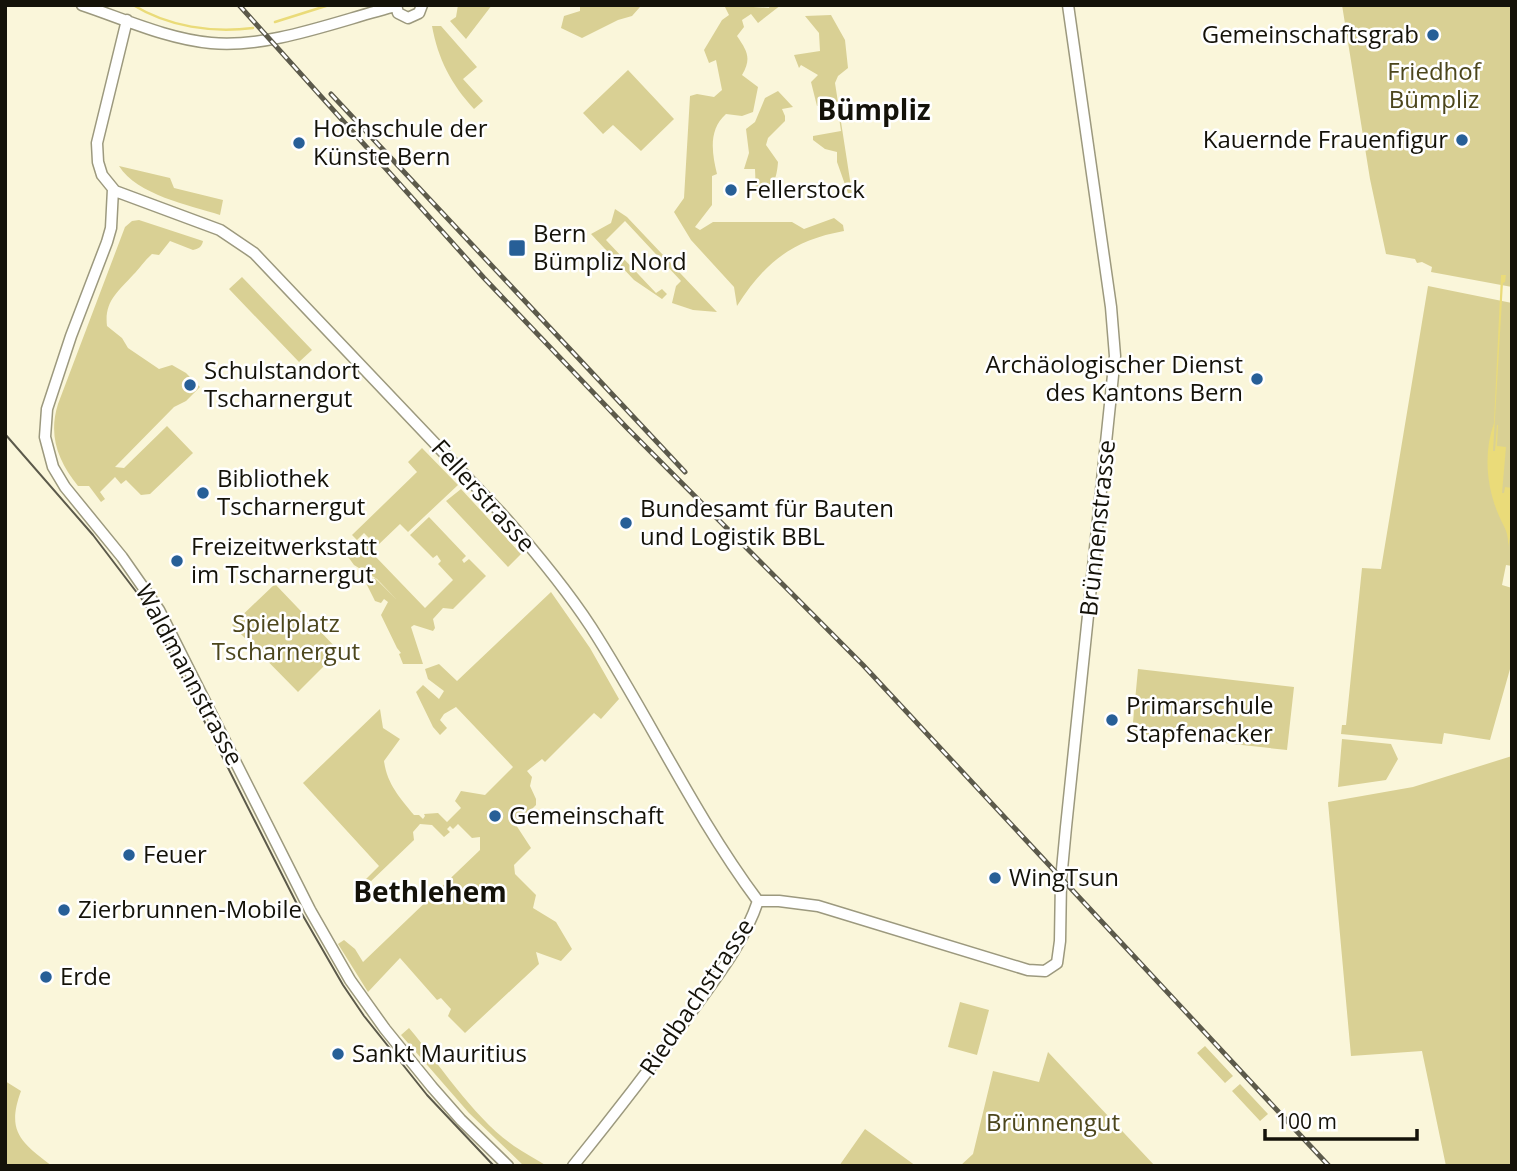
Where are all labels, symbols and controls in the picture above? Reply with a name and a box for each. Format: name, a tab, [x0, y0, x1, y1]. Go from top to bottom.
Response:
place label: Gemeinschaftsgrab	[1202, 17, 1419, 50]
marker: Gemeinschaftsgrab	[1425, 27, 1441, 43]
park label: Friedhof Bümpliz	[1387, 54, 1483, 115]
district label: Bümpliz	[817, 90, 931, 128]
place label: Hochschule der Künste Bern	[313, 111, 488, 172]
place label: Kauernde Frauenfigur	[1203, 122, 1448, 155]
marker: Kauernde Frauenfigur	[1454, 132, 1470, 148]
marker: Hochschule der Künste Bern	[291, 135, 307, 151]
place label: Fellerstock	[745, 172, 865, 205]
marker: Fellerstock	[723, 182, 739, 198]
place label: Bern Bümpliz Nord	[533, 216, 687, 277]
marker: Bern Bümpliz Nord	[507, 238, 527, 258]
place label: Archäologischer Dienst des Kantons Bern	[986, 347, 1243, 408]
place label: Schulstandort Tscharnergut	[204, 353, 360, 414]
marker: Archäologischer Dienst des Kantons Bern	[1249, 371, 1265, 387]
marker: Schulstandort Tscharnergut	[182, 377, 198, 393]
street label: Fellerstrasse	[425, 432, 543, 558]
street label: Brünnenstrasse	[1071, 438, 1122, 618]
place label: Bibliothek Tscharnergut	[217, 461, 365, 522]
marker: Bibliothek Tscharnergut	[195, 485, 211, 501]
place label: Bundesamt für Bauten und Logistik BBL	[640, 491, 894, 552]
marker: Bundesamt für Bauten und Logistik BBL	[618, 515, 634, 531]
place label: Freizeitwerkstatt im Tscharnergut	[191, 529, 377, 590]
marker: Freizeitwerkstatt im Tscharnergut	[169, 553, 185, 569]
street label: Waldmannstrasse	[129, 578, 252, 771]
park label: Spielplatz Tscharnergut	[212, 606, 360, 667]
place label: Primarschule Stapfenacker	[1126, 688, 1274, 749]
marker: Primarschule Stapfenacker	[1104, 712, 1120, 728]
place label: Gemeinschaft	[509, 798, 664, 831]
marker: Gemeinschaft	[487, 808, 503, 824]
place label: Feuer	[143, 837, 207, 870]
marker: Feuer	[121, 847, 137, 863]
place label: WingTsun	[1009, 860, 1119, 893]
marker: WingTsun	[987, 870, 1003, 886]
district label: Bethlehem	[353, 872, 507, 910]
place label: Zierbrunnen-Mobile	[78, 892, 302, 925]
marker: Zierbrunnen-Mobile	[56, 902, 72, 918]
street label: Riedbachstrasse	[631, 911, 761, 1081]
place label: Erde	[60, 959, 111, 992]
marker: Erde	[38, 969, 54, 985]
place label: Sankt Mauritius	[352, 1036, 527, 1069]
marker: Sankt Mauritius	[330, 1046, 346, 1062]
scale bar	[1265, 1098, 1417, 1142]
park label: Brünnengut	[986, 1105, 1120, 1138]
text: 100 m	[1276, 1107, 1337, 1135]

